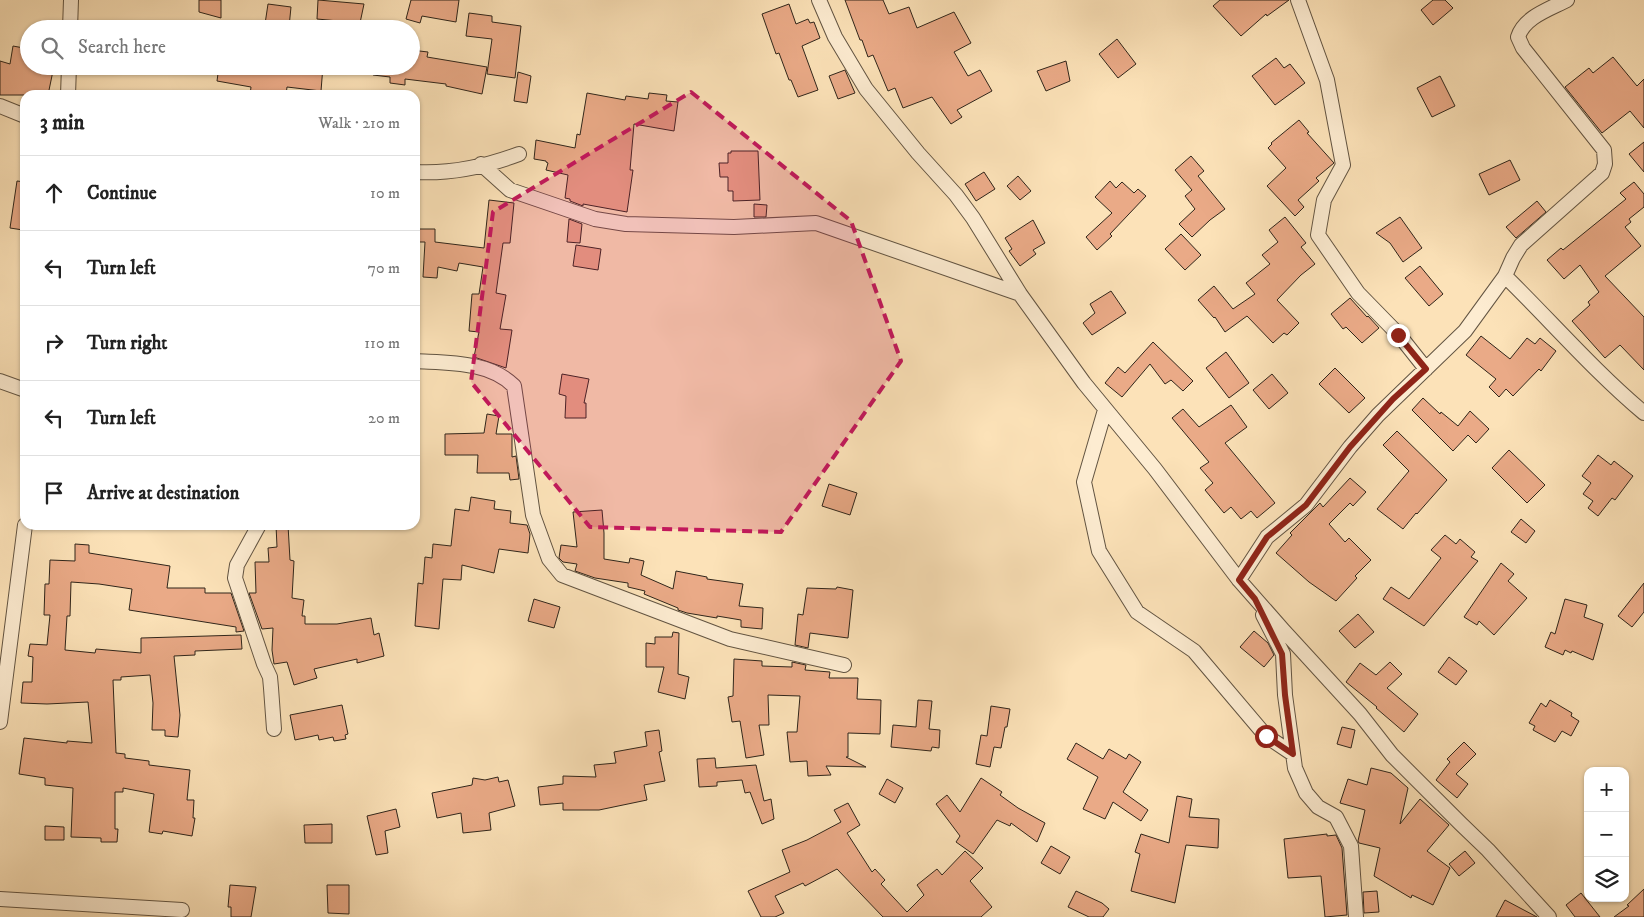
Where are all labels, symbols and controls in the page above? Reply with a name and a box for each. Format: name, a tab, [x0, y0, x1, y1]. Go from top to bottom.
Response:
search box	[20, 20, 420, 75]
icon: search	[38, 34, 66, 62]
text: Search here	[78, 36, 166, 59]
text: 3 min	[40, 110, 85, 136]
text: Walk · 210 m	[318, 113, 400, 133]
icon: ahead	[40, 179, 68, 207]
text: Continue	[87, 182, 157, 205]
text: 10 m	[370, 183, 400, 203]
icon: left	[40, 254, 68, 282]
text: Turn left	[87, 257, 156, 280]
text: 70 m	[368, 258, 400, 278]
route end	[1387, 324, 1410, 347]
icon: right	[40, 329, 68, 357]
text: Turn right	[87, 332, 167, 355]
text: 110 m	[364, 333, 400, 353]
icon: left	[40, 404, 68, 432]
text: Turn left	[87, 407, 156, 430]
text: 20 m	[368, 408, 400, 428]
icon: arrive	[40, 479, 68, 507]
text: Arrive at destination	[87, 482, 239, 505]
route start	[1255, 725, 1278, 748]
map controls	[1584, 767, 1629, 902]
button: +	[1584, 767, 1629, 812]
button: −	[1584, 812, 1629, 857]
button: layers	[1584, 857, 1629, 902]

